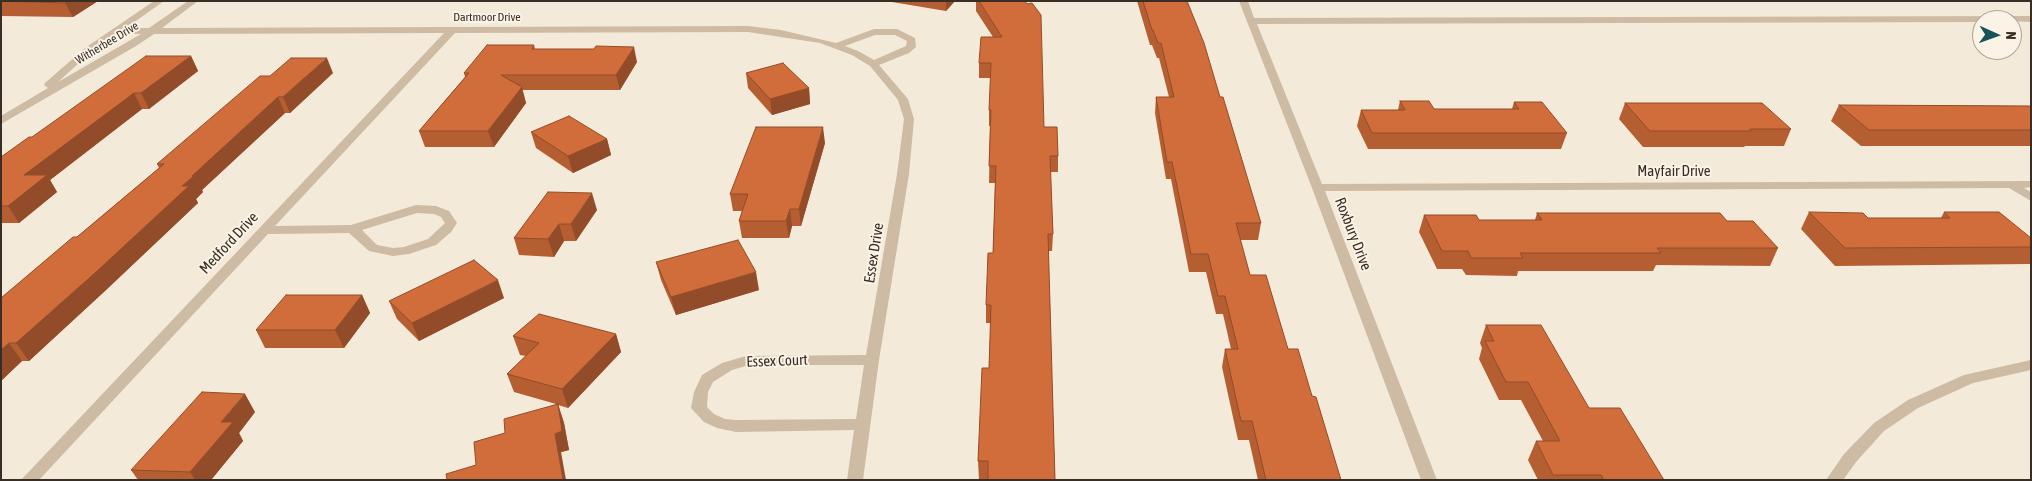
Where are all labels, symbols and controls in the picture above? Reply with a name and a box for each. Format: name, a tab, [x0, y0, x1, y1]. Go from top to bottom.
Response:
street label: Dartmoor Drive	[453, 10, 521, 24]
north arrow	[1972, 10, 2022, 60]
street label: Witherbee Drive	[73, 18, 141, 68]
text: N	[2003, 31, 2019, 40]
street label: Mayfair Drive	[1637, 162, 1711, 180]
street label: Roxbury Drive	[1331, 195, 1375, 273]
street label: Medford Drive	[196, 208, 262, 278]
street label: Essex Drive	[860, 222, 888, 284]
street label: Essex Court	[746, 351, 808, 371]

